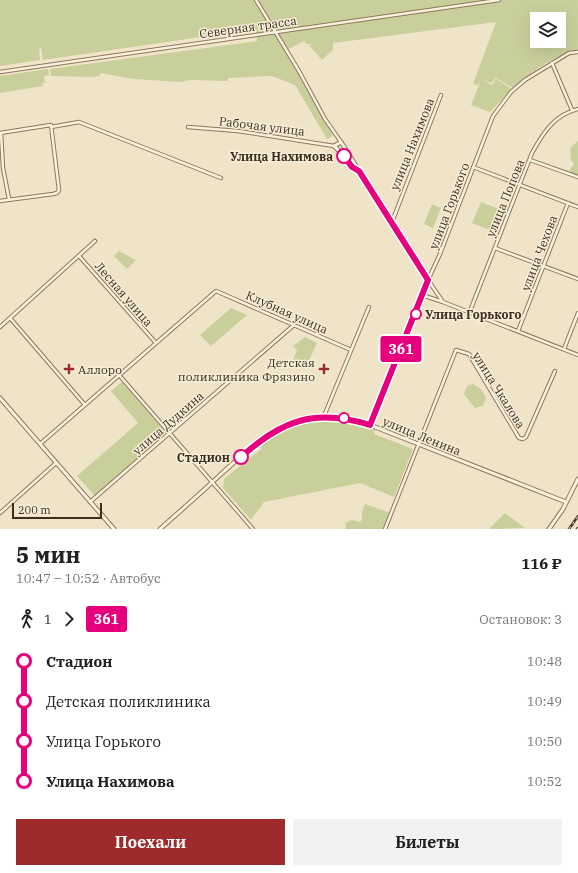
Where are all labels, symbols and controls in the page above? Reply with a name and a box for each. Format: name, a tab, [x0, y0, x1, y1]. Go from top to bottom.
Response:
map controls	[530, 12, 566, 48]
button: layers	[530, 12, 566, 48]
street label: Северная трасса	[198, 13, 298, 41]
street label: улица Нахимова	[387, 95, 437, 192]
street label: Рабочая улица	[218, 113, 306, 139]
marker: Улица Нахимова	[336, 148, 352, 164]
place label: Улица Нахимова	[230, 149, 333, 164]
street label: улица Попова	[483, 157, 528, 239]
street label: улица Горького	[426, 160, 472, 251]
street label: улица Чехова	[518, 213, 560, 293]
street label: Лесная улица	[92, 259, 156, 330]
street label: Клубная улица	[244, 287, 331, 337]
place label: Улица Горького	[425, 307, 522, 322]
marker: Улица Горького	[410, 308, 422, 320]
line badge: 361	[378, 336, 424, 362]
text: 361	[388, 340, 414, 358]
street label: улица Чкалова	[469, 349, 529, 432]
place label: Детская поликлиника Фрязино	[178, 355, 315, 384]
place label: Аллоро	[78, 362, 122, 377]
marker: Аллоро	[63, 363, 75, 375]
marker: Детская поликлиника Фрязино	[318, 363, 330, 375]
street label: улица Дудкина	[129, 388, 207, 458]
unlabelled marker	[338, 412, 350, 424]
street label: улица Ленина	[381, 413, 464, 459]
marker: Стадион	[233, 449, 249, 465]
place label: Стадион	[177, 450, 230, 465]
scale bar	[12, 501, 102, 520]
text: 200 m	[18, 503, 51, 517]
text: 5 мин	[16, 540, 81, 569]
text: 116 ₽	[521, 554, 562, 573]
text: 10:47 – 10:52 · Автобус	[16, 570, 161, 587]
icon: walk	[16, 608, 38, 630]
icon: forward	[58, 608, 80, 630]
text: 361	[94, 610, 119, 628]
text: 1	[44, 611, 52, 628]
text: Остановок: 3	[479, 611, 562, 628]
text: Стадион	[46, 652, 112, 671]
text: 10:48	[527, 653, 562, 670]
text: Детская поликлиника	[46, 692, 211, 711]
text: 10:49	[527, 693, 562, 710]
text: Улица Горького	[46, 732, 161, 751]
text: 10:50	[527, 733, 562, 750]
text: Улица Нахимова	[46, 772, 175, 791]
text: 10:52	[527, 773, 562, 790]
button: Поехали	[16, 819, 285, 865]
button: Билеты	[293, 819, 562, 865]

